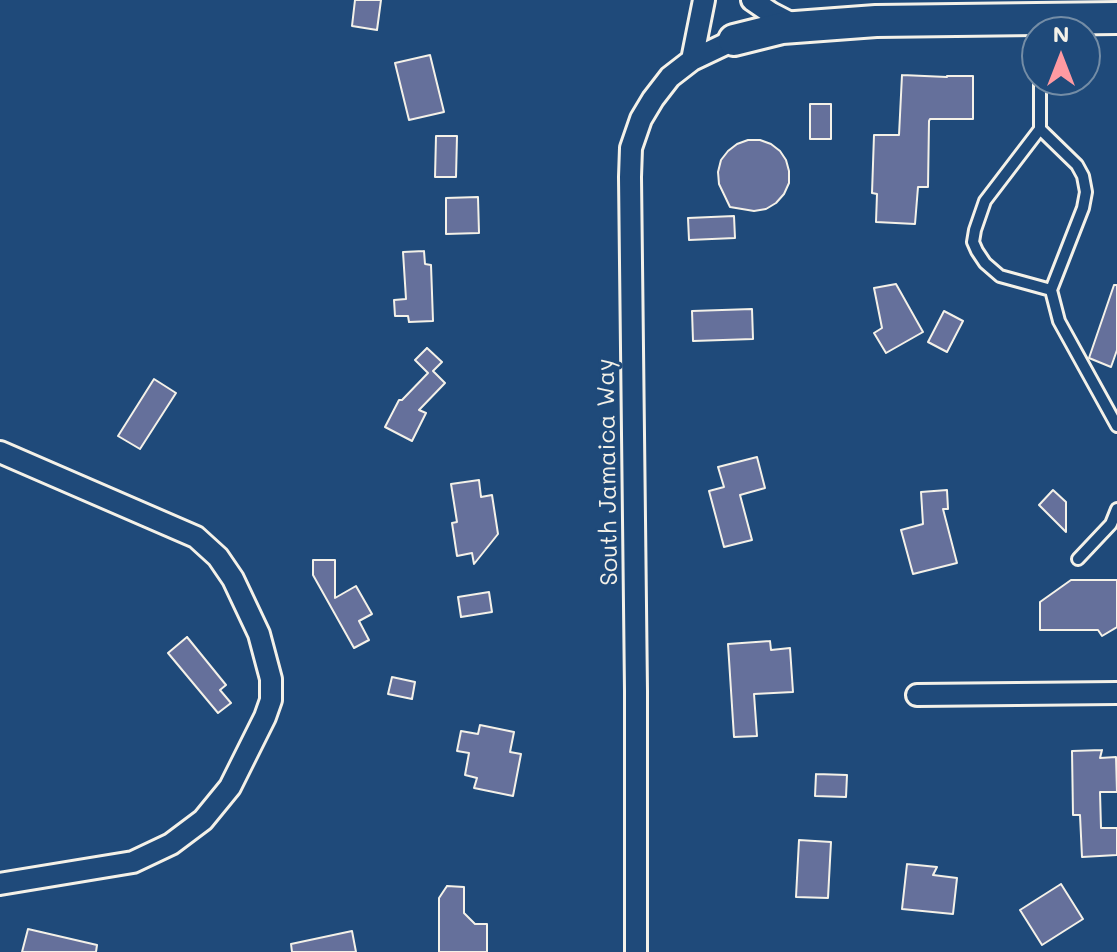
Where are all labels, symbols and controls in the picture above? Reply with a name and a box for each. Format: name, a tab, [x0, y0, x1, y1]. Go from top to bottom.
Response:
north arrow	[1021, 16, 1101, 96]
text: N	[1053, 19, 1069, 48]
street label: South Jamaica Way	[592, 358, 624, 586]

